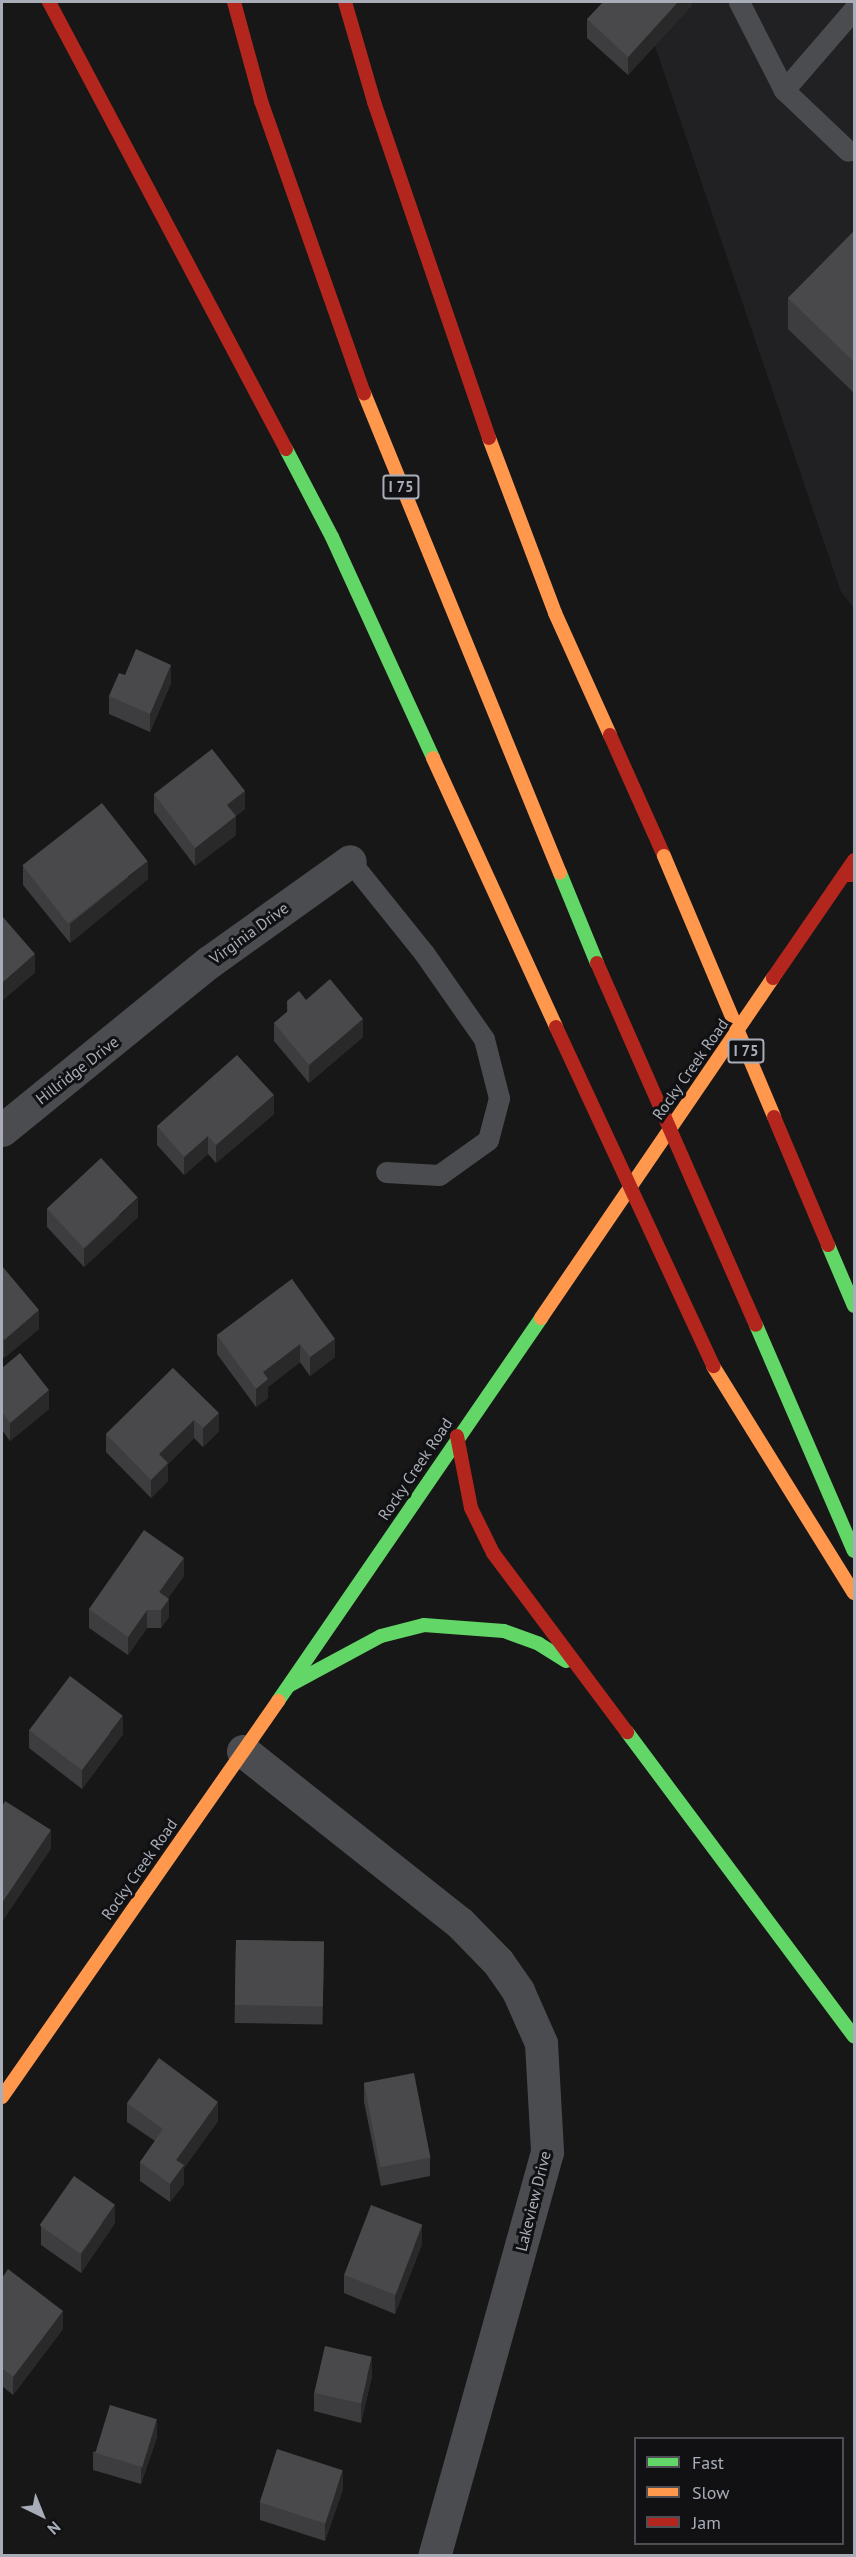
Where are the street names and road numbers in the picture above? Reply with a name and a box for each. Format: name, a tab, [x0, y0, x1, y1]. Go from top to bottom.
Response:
road number: I 75	[382, 475, 420, 499]
street label: Virginia Drive	[206, 898, 292, 968]
street label: Rocky Creek Road	[648, 1014, 732, 1124]
street label: Hillridge Drive	[32, 1032, 122, 1108]
road number: I 75	[726, 1039, 766, 1063]
street label: Rocky Creek Road	[373, 1414, 457, 1524]
street label: Rocky Creek Road	[97, 1814, 181, 1924]
street label: Lakeview Drive	[511, 2149, 555, 2253]

